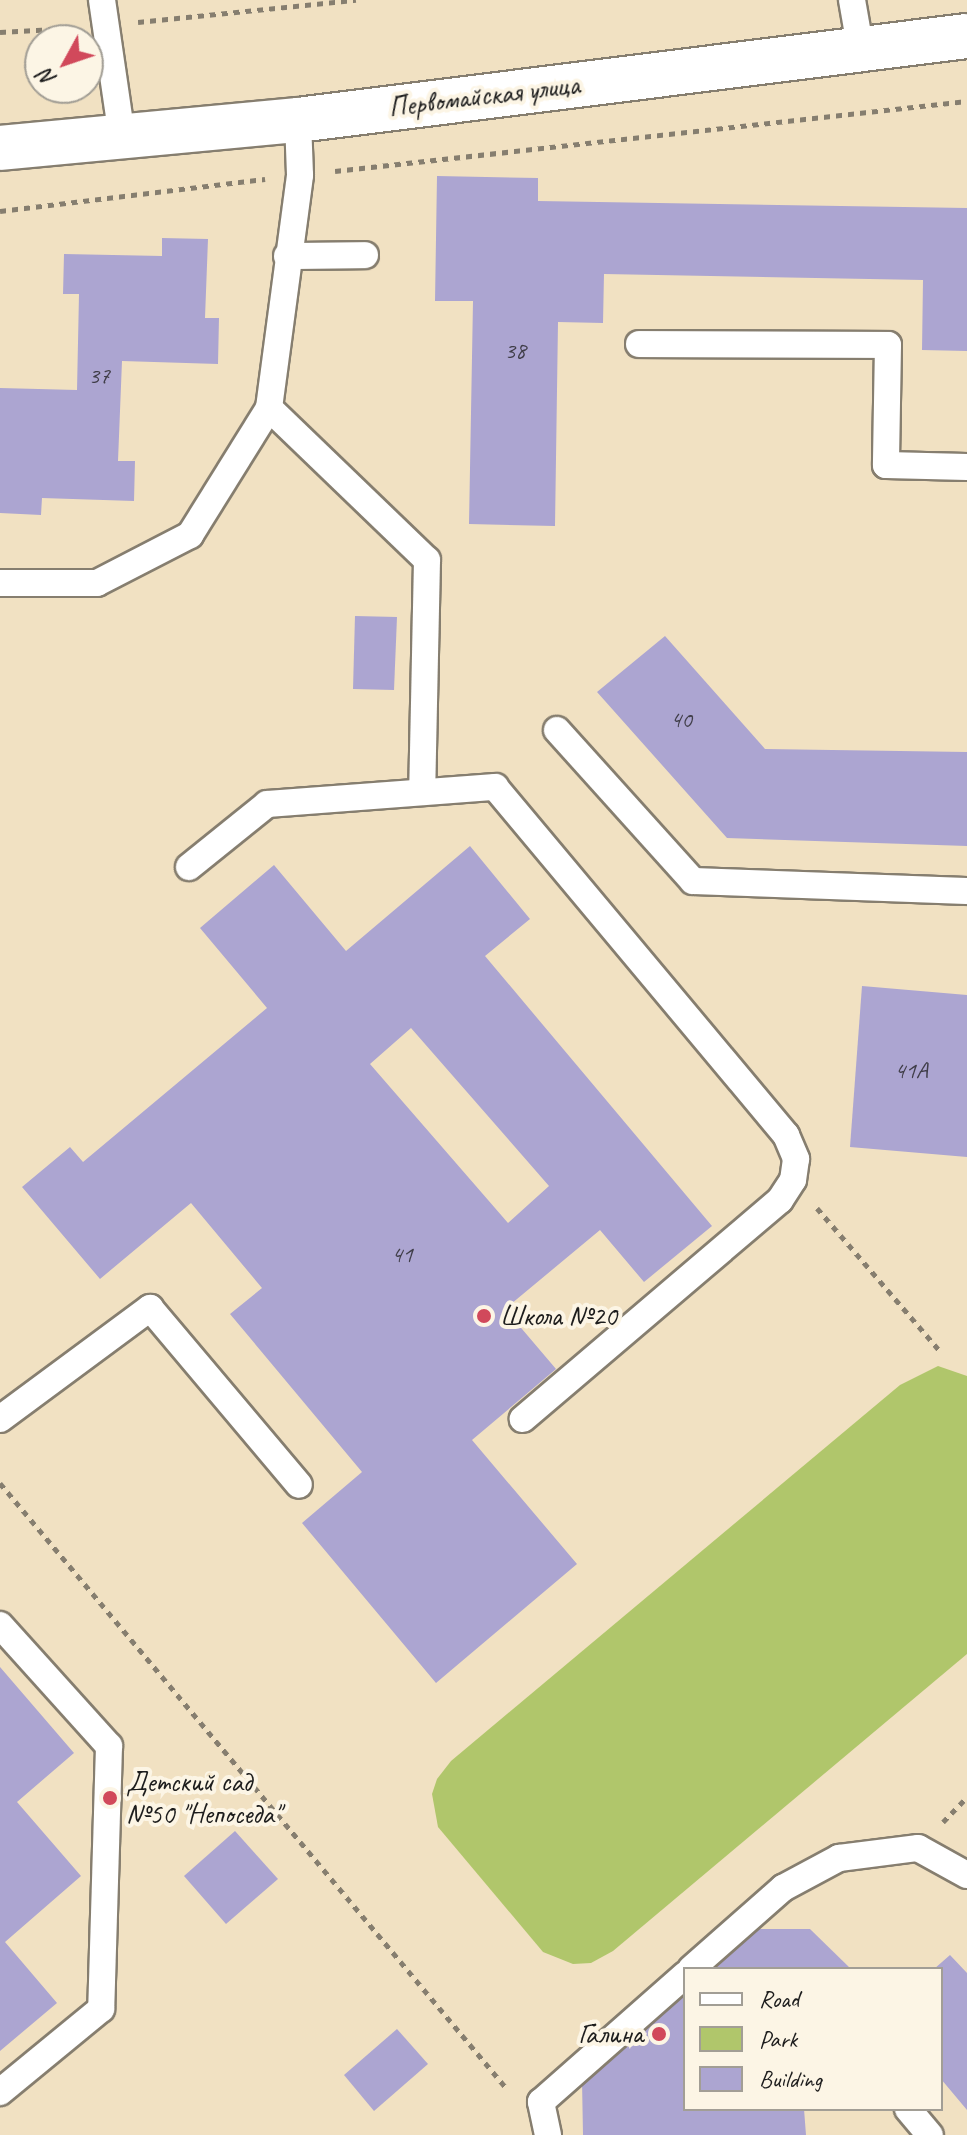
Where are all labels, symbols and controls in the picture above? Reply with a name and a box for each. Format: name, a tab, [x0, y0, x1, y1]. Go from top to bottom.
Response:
north arrow	[24, 24, 104, 104]
text: N	[32, 64, 62, 92]
street label: Первомайская улица	[386, 68, 582, 124]
house number: 38	[504, 337, 526, 365]
house number: 37	[88, 362, 110, 390]
house number: 40	[670, 706, 692, 734]
house number: 41А	[894, 1057, 928, 1085]
house number: 41	[391, 1241, 413, 1269]
place label: Школа №20	[500, 1299, 617, 1333]
marker: Школа №20	[475, 1307, 493, 1325]
place label: Детский сад №50 "Непоседа"	[126, 1765, 280, 1831]
marker: Детский сад №50 "Непоседа"	[101, 1789, 119, 1807]
legend	[683, 1967, 943, 2111]
text: Road	[759, 1984, 799, 2014]
place label: Галина	[578, 2017, 643, 2051]
text: Park	[759, 2024, 797, 2054]
marker: Галина	[650, 2025, 668, 2043]
text: Building	[759, 2064, 822, 2094]

